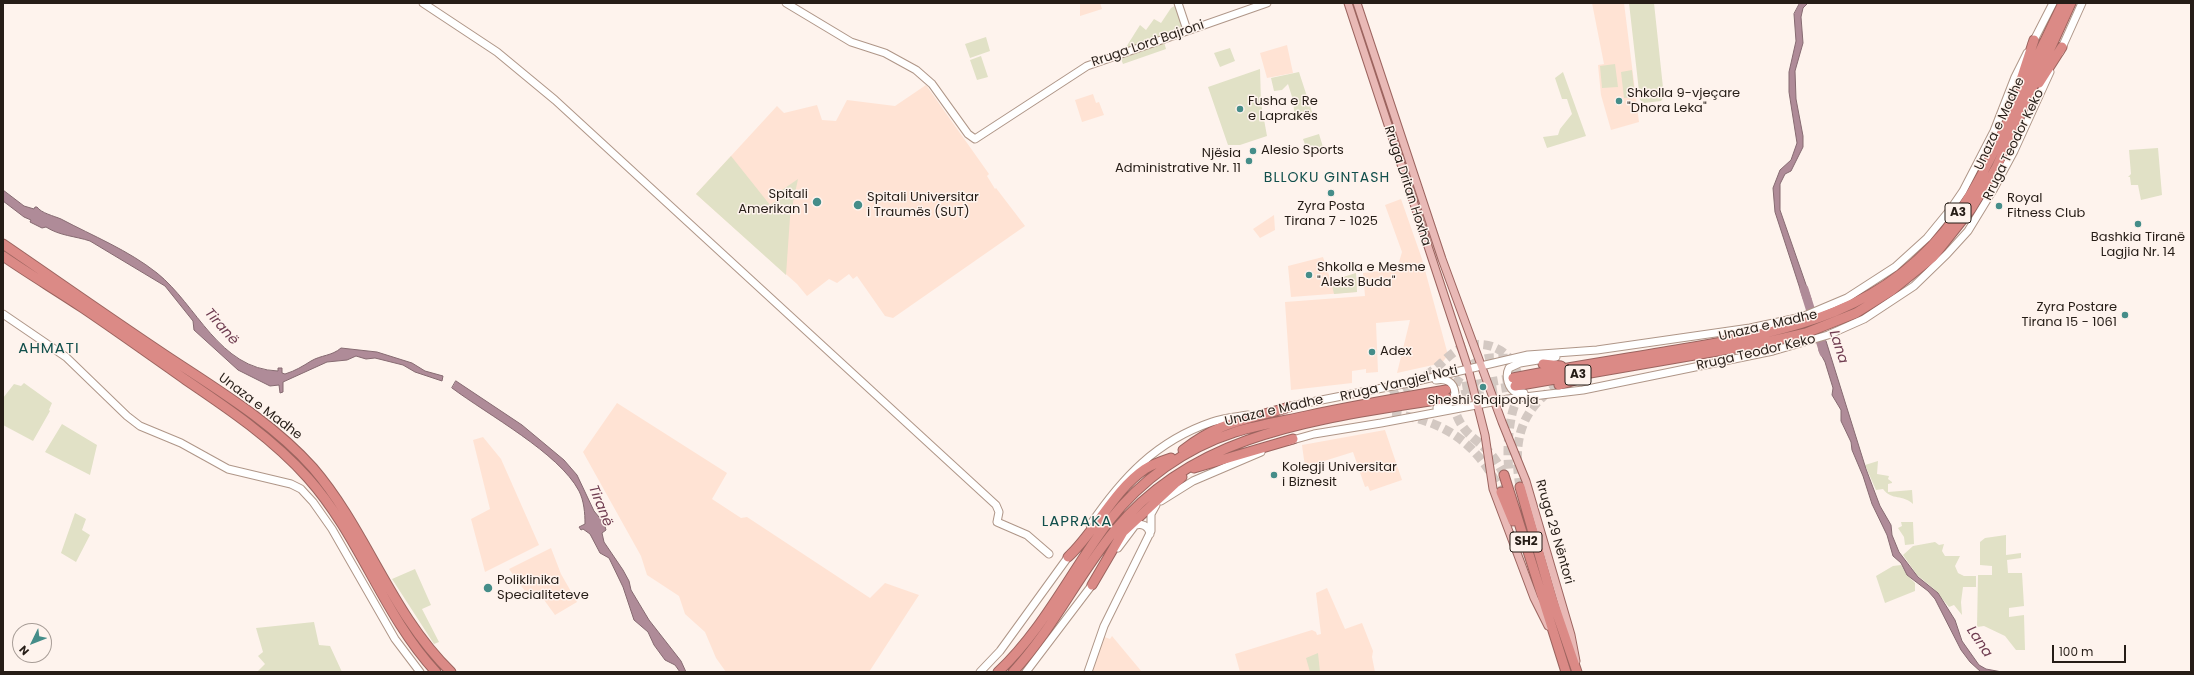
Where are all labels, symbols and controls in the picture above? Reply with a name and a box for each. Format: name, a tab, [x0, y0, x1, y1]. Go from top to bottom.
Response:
street label: Rruga Lord Bajroni	[1090, 17, 1206, 71]
street label: Unaza e Madhe	[1972, 75, 2028, 173]
place label: Shkolla 9-vjeçare "Dhora Leka"	[1627, 86, 1740, 117]
street label: Rruga Teodor Keko	[1980, 87, 2048, 203]
place label: Fusha e Re e Laprakës	[1248, 94, 1318, 125]
marker: Shkolla 9-vjeçare "Dhora Leka"	[1614, 96, 1624, 106]
marker: Fusha e Re e Laprakës	[1235, 104, 1245, 114]
street label: Rruga Dritan Hoxha	[1380, 124, 1434, 248]
place label: Alesio Sports	[1261, 143, 1344, 159]
place label: Njësia Administrative Nr. 11	[1115, 146, 1241, 177]
marker: Alesio Sports	[1248, 146, 1258, 156]
marker: Njësia Administrative Nr. 11	[1244, 156, 1254, 166]
district label: BLLOKU GINTASH	[1264, 170, 1390, 186]
place label: Spitali Amerikan 1	[738, 187, 808, 218]
marker: Zyra Posta Tirana 7 - 1025	[1326, 188, 1336, 198]
place label: Spitali Universitar i Traumës (SUT)	[867, 190, 979, 221]
place label: Royal Fitness Club	[2007, 191, 2085, 222]
marker: Spitali Amerikan 1	[811, 196, 823, 208]
marker: Spitali Universitar i Traumës (SUT)	[852, 199, 864, 211]
place label: Zyra Posta Tirana 7 - 1025	[1284, 199, 1378, 230]
marker: Royal Fitness Club	[1994, 201, 2004, 211]
road number: A3	[1945, 203, 1971, 223]
marker: Bashkia Tiranë Lagjia Nr. 14	[2133, 219, 2143, 229]
place label: Bashkia Tiranë Lagjia Nr. 14	[2091, 230, 2185, 261]
place label: Shkolla e Mesme "Aleks Buda"	[1317, 260, 1426, 291]
marker: Shkolla e Mesme "Aleks Buda"	[1304, 270, 1314, 280]
place label: Zyra Postare Tirana 15 - 1061	[2021, 300, 2117, 331]
water label: Tiranë	[200, 305, 242, 349]
street label: Unaza e Madhe	[1717, 307, 1819, 345]
marker: Zyra Postare Tirana 15 - 1061	[2120, 310, 2130, 320]
water label: Lana	[1825, 328, 1851, 366]
street label: Rruga Teodor Keko	[1695, 332, 1817, 374]
district label: AHMATI	[18, 340, 80, 358]
place label: Adex	[1380, 344, 1412, 360]
marker: Adex	[1367, 347, 1377, 357]
street label: Rruga Vangjel Noti	[1339, 363, 1459, 405]
road number: A3	[1565, 365, 1591, 385]
street label: Unaza e Madhe	[215, 370, 305, 444]
marker: Sheshi Shqiponja	[1478, 382, 1488, 392]
street label: Unaza e Madhe	[1223, 392, 1325, 430]
place label: Sheshi Shqiponja	[1427, 393, 1539, 409]
place label: Kolegji Universitar i Biznesit	[1282, 460, 1397, 491]
marker: Kolegji Universitar i Biznesit	[1269, 470, 1279, 480]
street label: Rruga 29 Nëntori	[1532, 478, 1576, 586]
water label: Tiranë	[584, 483, 616, 529]
district label: LAPRAKA	[1042, 513, 1112, 531]
road number: SH2	[1510, 532, 1542, 552]
place label: Poliklinika Specialiteteve	[497, 573, 589, 604]
marker: Poliklinika Specialiteteve	[482, 582, 494, 594]
north arrow	[12, 623, 52, 663]
water label: Lana	[1963, 623, 1995, 661]
scale bar	[2054, 637, 2128, 663]
text: N	[15, 642, 33, 659]
text: 100 m	[2059, 643, 2093, 660]

